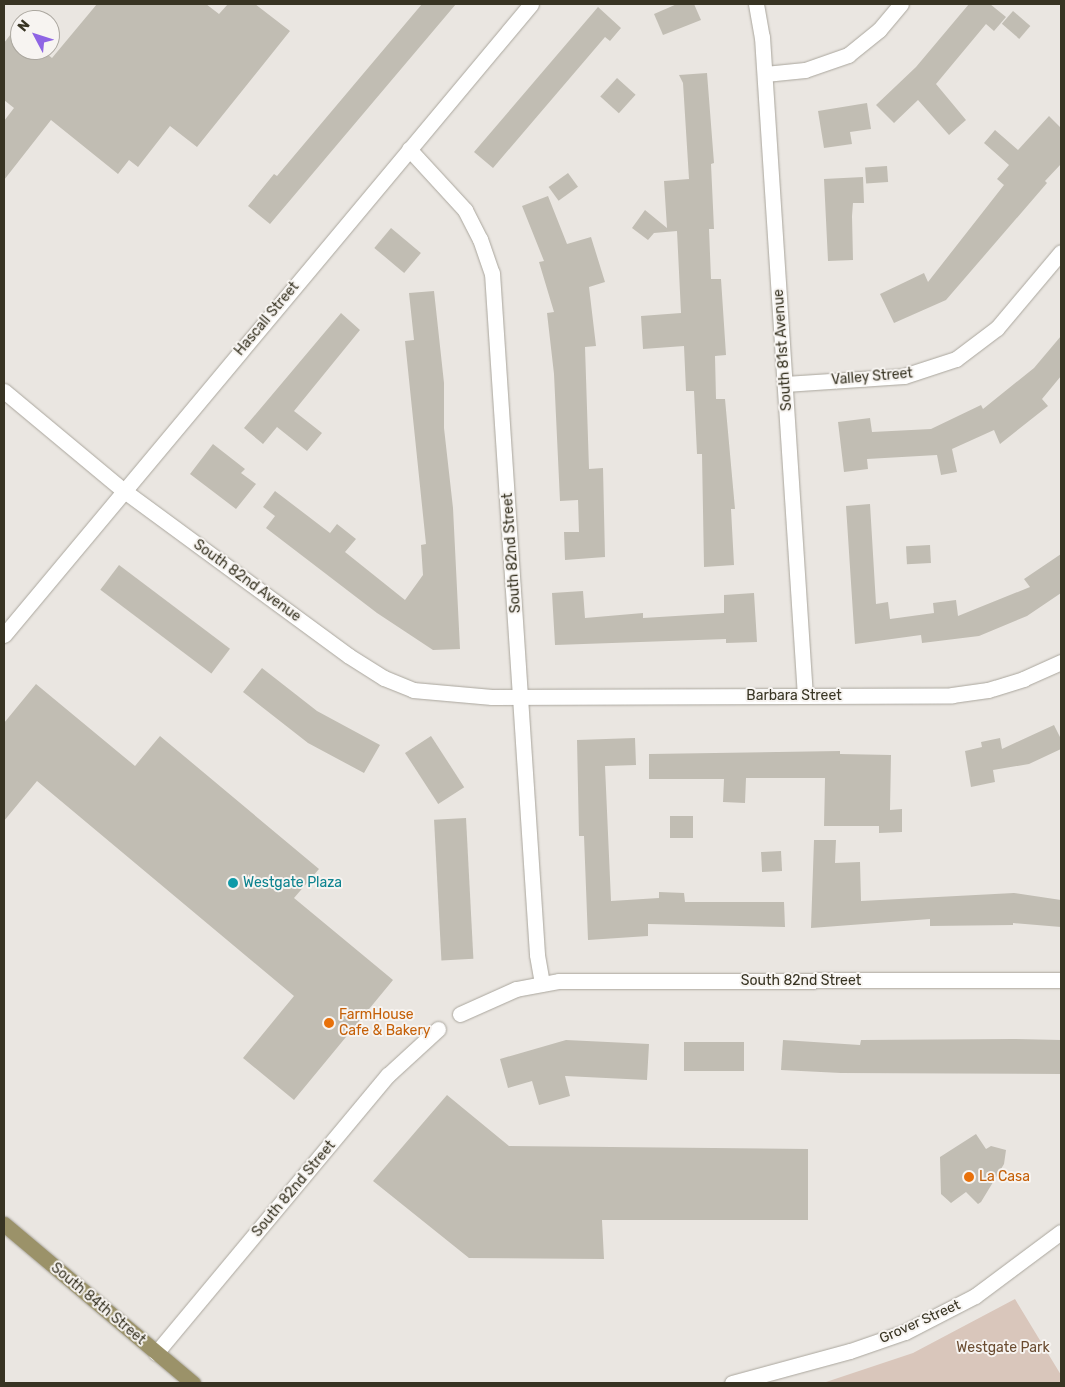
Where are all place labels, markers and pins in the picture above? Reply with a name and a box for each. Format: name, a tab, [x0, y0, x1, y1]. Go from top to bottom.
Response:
place label: Westgate Plaza	[243, 875, 342, 891]
marker: Westgate Plaza	[227, 877, 239, 889]
place label: FarmHouse Cafe & Bakery	[339, 1007, 431, 1040]
marker: FarmHouse Cafe & Bakery	[323, 1017, 335, 1029]
place label: La Casa	[979, 1169, 1030, 1185]
marker: La Casa	[963, 1171, 975, 1183]

